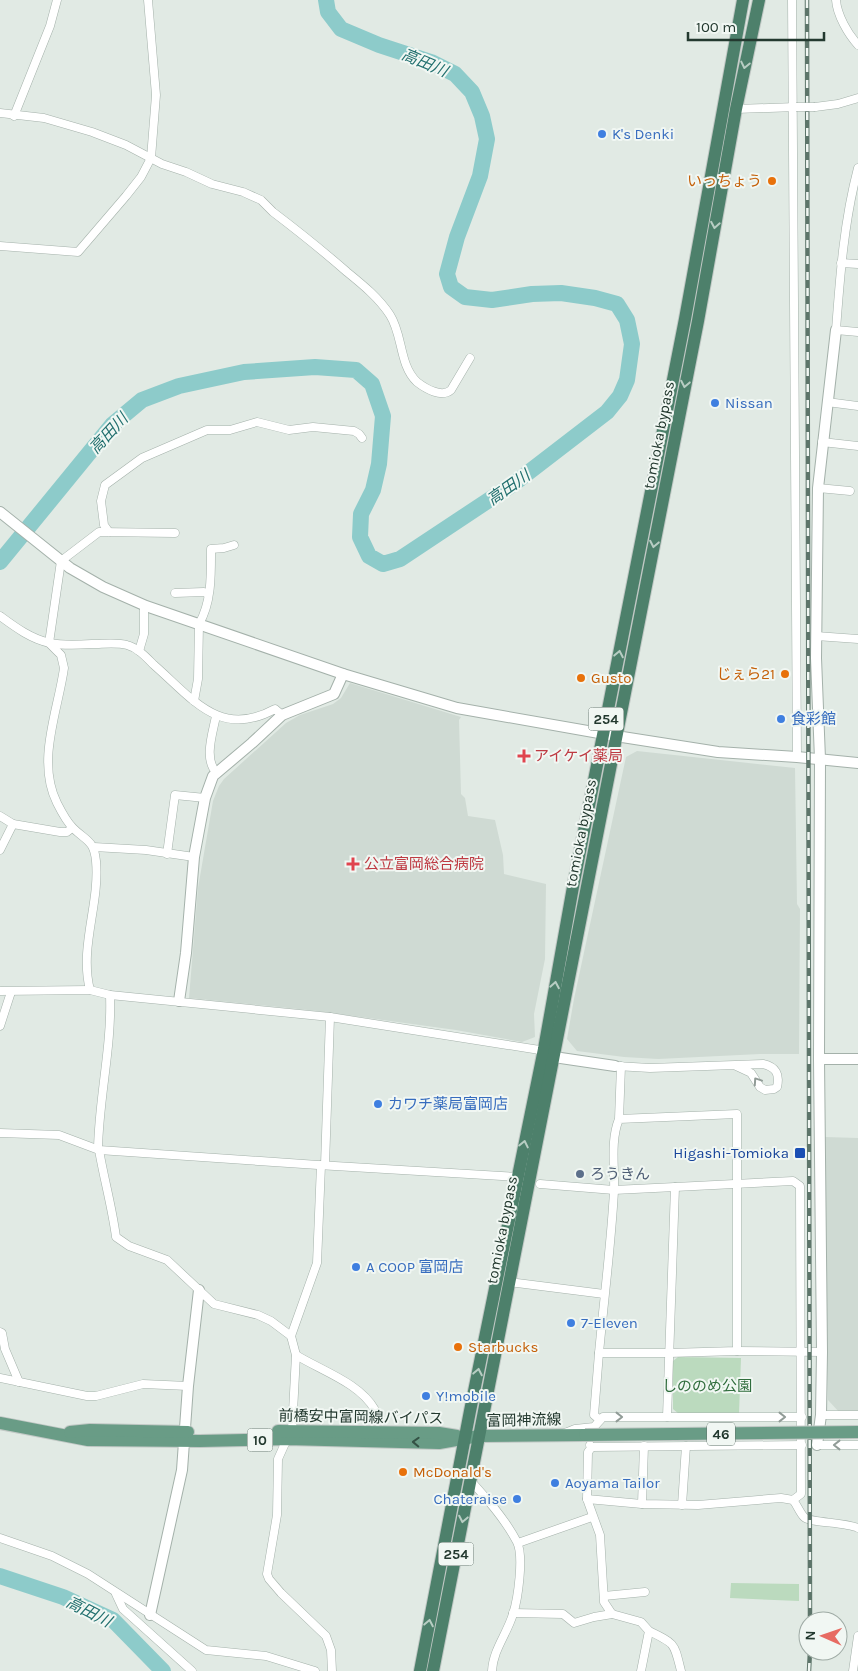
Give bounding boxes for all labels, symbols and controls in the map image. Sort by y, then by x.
scale bar [688,10,824,42]
text: 100 m [696,18,736,36]
water label: 高田川 [399,44,452,81]
one-way arrow [740,60,751,69]
place label: K's Denki [612,125,674,143]
marker: K's Denki [596,128,608,140]
place label: いっちょう [687,172,762,190]
marker: いっちょう [766,175,778,187]
one-way arrow [711,220,721,229]
street label: tomioka bypass [640,380,678,490]
one-way arrow [681,380,691,389]
place label: Nissan [725,394,773,412]
marker: Nissan [709,397,721,409]
water label: 高田川 [85,408,133,457]
water label: 高田川 [483,465,535,509]
one-way arrow [649,539,659,548]
one-way arrow [613,649,624,658]
place label: じぇら21 [716,665,775,683]
marker: じぇら21 [779,668,791,680]
place label: Gusto [591,669,631,687]
marker: Gusto [575,672,587,684]
road number: 254 [588,708,624,731]
place label: 食彩館 [791,710,836,728]
marker: 食彩館 [775,713,787,725]
place label: アイケイ薬局 [534,747,623,765]
marker: アイケイ薬局 [518,750,530,762]
street label: tomioka bypass [562,778,600,888]
place label: 公立富岡総合病院 [364,855,484,873]
marker: 公立富岡総合病院 [346,857,360,871]
one-way arrow [550,981,560,990]
one-way arrow [754,1077,763,1087]
place label: カワチ薬局富岡店 [388,1095,508,1113]
marker: カワチ薬局富岡店 [372,1098,384,1110]
one-way arrow [518,1140,528,1149]
place label: Higashi-Tomioka [673,1144,789,1162]
marker: Higashi-Tomioka [793,1146,807,1160]
place label: ろうきん [590,1165,650,1183]
marker: ろうきん [574,1168,586,1180]
street label: tomioka bypass [483,1175,521,1285]
place label: A COOP 富岡店 [366,1258,464,1276]
marker: A COOP 富岡店 [350,1261,362,1273]
place label: 7-Eleven [581,1314,638,1332]
marker: 7-Eleven [565,1317,577,1329]
place label: Starbucks [468,1338,538,1356]
marker: Starbucks [452,1341,464,1353]
one-way arrow [472,1368,482,1377]
park label: しののめ公園 [662,1377,752,1395]
place label: Y!mobile [436,1387,496,1405]
marker: Y!mobile [420,1390,432,1402]
street label: 前橋安中富岡線バイパス [279,1407,443,1427]
street label: 富岡神流線 [486,1410,562,1430]
one-way arrow [616,1412,623,1422]
one-way arrow [778,1412,786,1422]
road number: 46 [707,1422,735,1446]
road number: 10 [248,1428,272,1452]
one-way arrow [412,1437,420,1447]
one-way arrow [833,1440,841,1450]
place label: McDonald's [413,1463,492,1481]
marker: McDonald's [397,1466,409,1478]
place label: Aoyama Tailor [565,1474,660,1492]
marker: Aoyama Tailor [549,1477,561,1489]
place label: Chateraise [433,1490,507,1508]
marker: Chateraise [511,1493,523,1505]
one-way arrow [458,1514,469,1523]
road number: 254 [438,1542,474,1566]
water label: 高田川 [63,1592,116,1632]
north arrow [798,1611,848,1661]
one-way arrow [424,1619,434,1628]
text: N [802,1630,819,1641]

